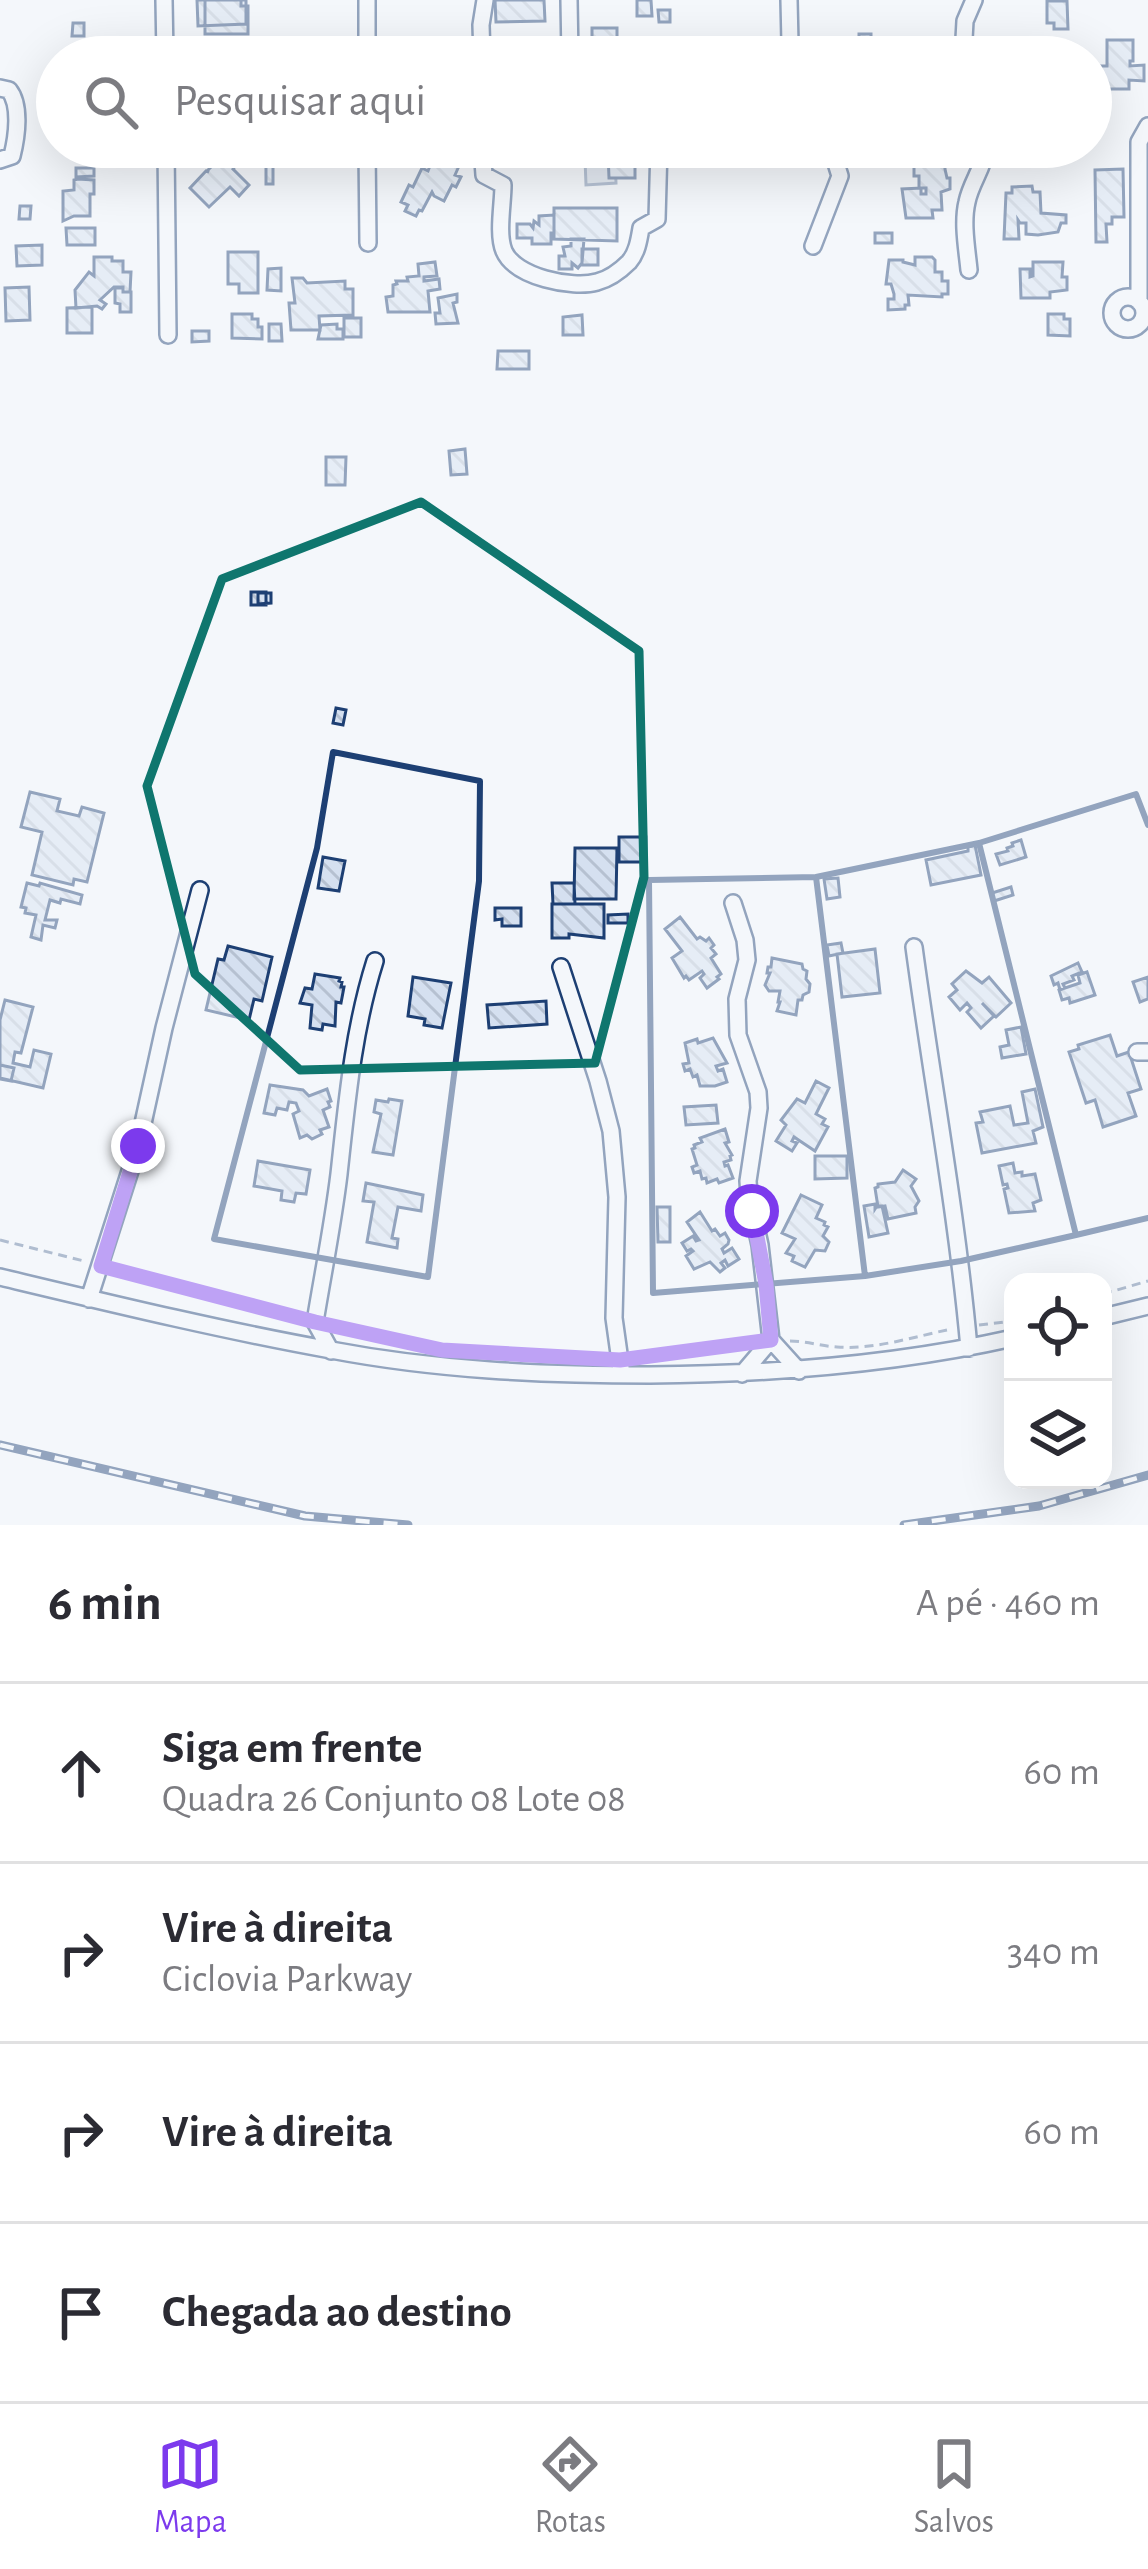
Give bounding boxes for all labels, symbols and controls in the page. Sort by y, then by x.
search box [36,36,1112,168]
icon: search [78,69,144,135]
text: Pesquisar aqui [174,79,426,124]
route end [111,1119,165,1173]
route start [725,1184,779,1238]
map controls [1004,1273,1112,1489]
button: locate [1004,1273,1112,1381]
button: layers [1004,1381,1112,1489]
text: 6 min [48,1578,162,1629]
text: A pé · 460 m [916,1584,1100,1623]
text: Siga em frente [162,1726,423,1771]
icon: ahead [48,1740,114,1806]
text: 60 m [1023,1753,1100,1792]
text: Quadra 26 Conjunto 08 Lote 08 [162,1780,626,1819]
text: Vire à direita [162,1906,393,1951]
icon: right [48,1920,114,1986]
text: 340 m [1007,1933,1100,1972]
text: Ciclovia Parkway [162,1960,413,1999]
icon: right [48,2100,114,2166]
text: Vire à direita [162,2110,393,2155]
text: 60 m [1023,2113,1100,2152]
icon: arrive [48,2280,114,2346]
text: Chegada ao destino [162,2290,512,2335]
tab: Mapa [154,2431,227,2543]
tab: Rotas [535,2431,606,2543]
tab: Salvos [914,2431,994,2543]

